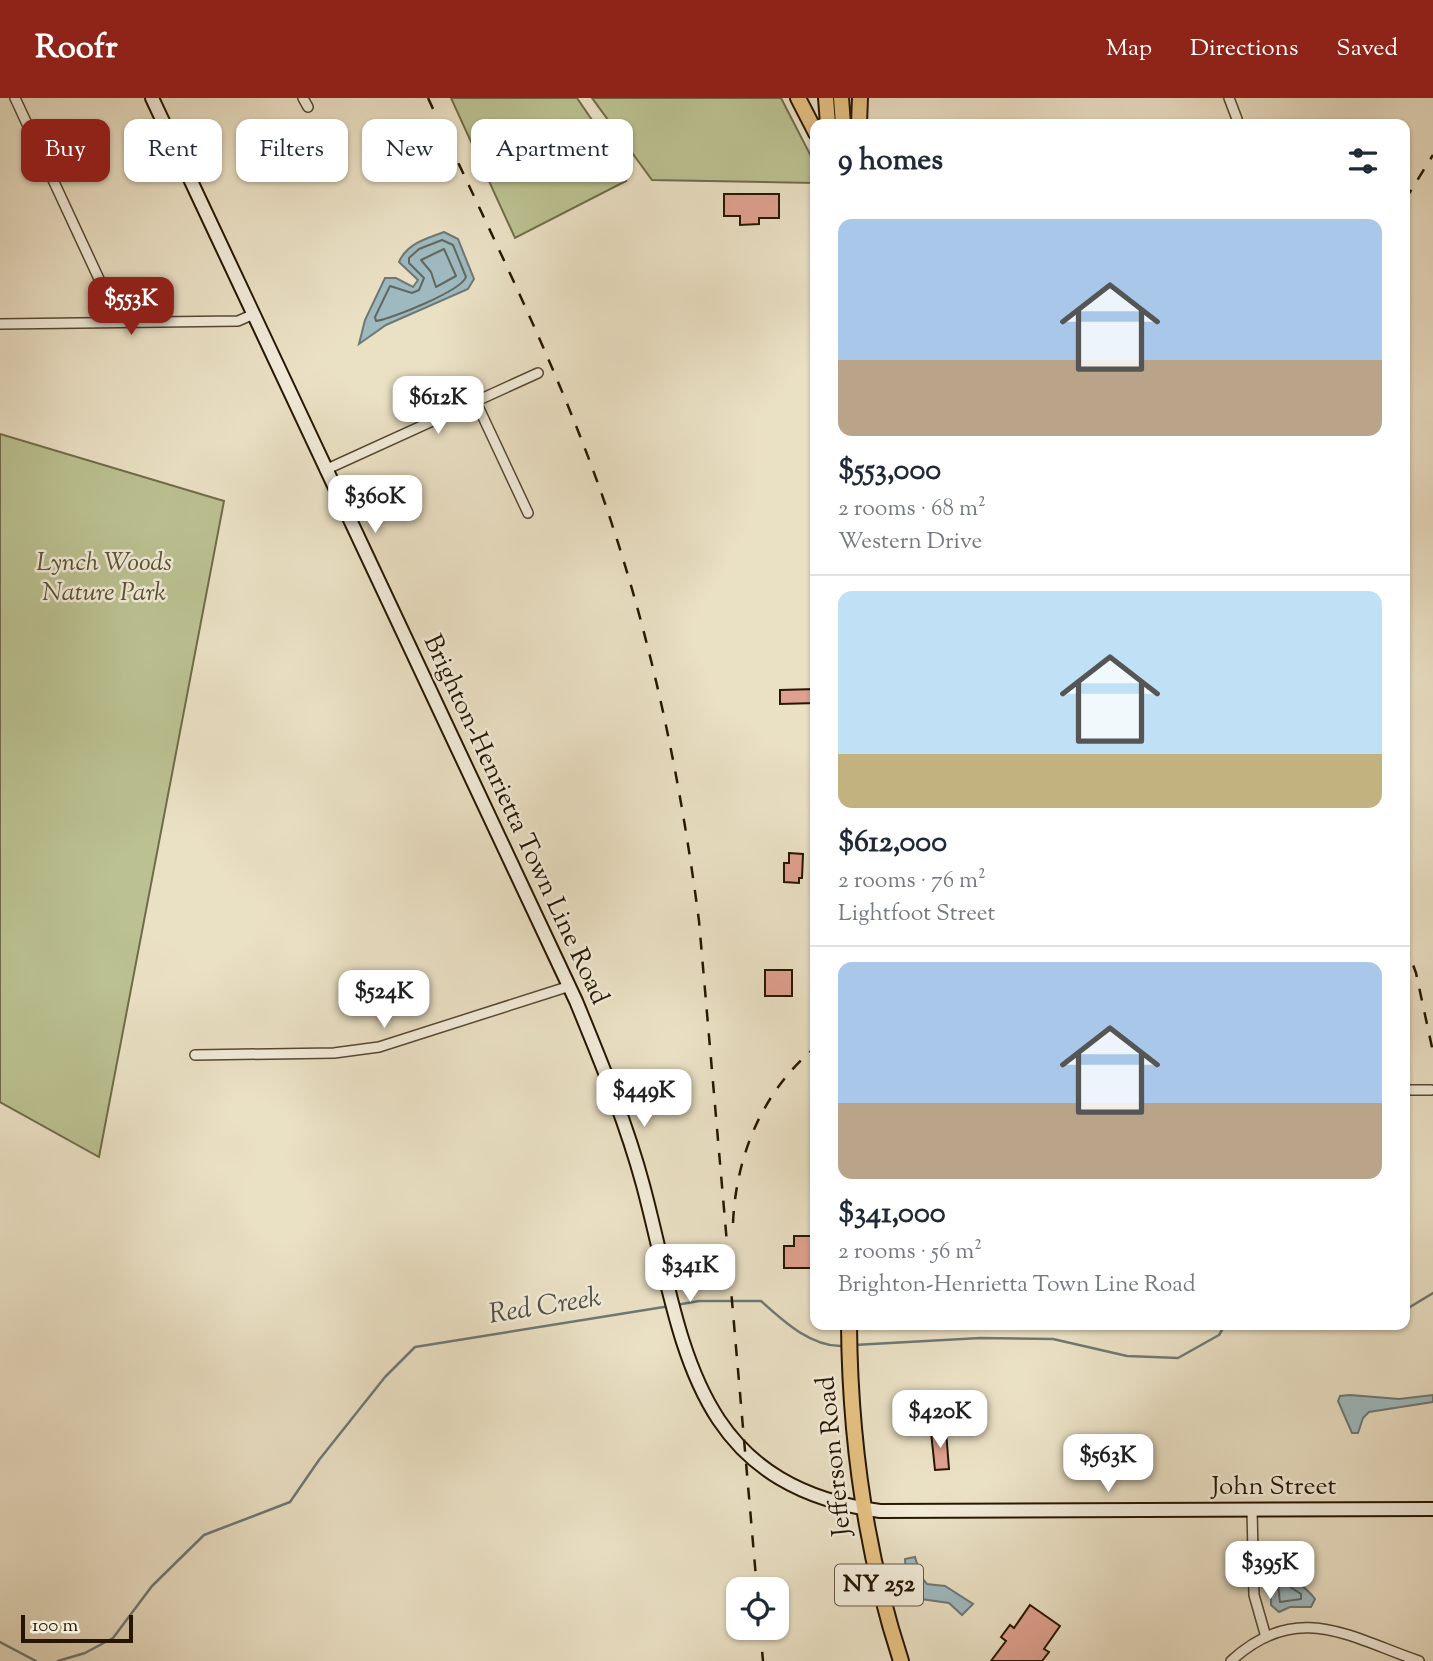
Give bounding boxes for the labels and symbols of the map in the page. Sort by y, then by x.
pin: $553K [82,278,180,337]
pin: $612K [389,376,487,436]
pin: $360K [326,476,424,535]
park label: Lynch Woods Nature Park [36,545,172,612]
street label: Brighton-Henrietta Town Line Road [413,629,617,1011]
pin: $524K [335,970,433,1030]
pin: $449K [595,1070,693,1129]
pin: $341K [641,1244,739,1304]
water label: Red Creek [486,1278,604,1336]
street label: Jefferson Road [808,1374,862,1540]
pin: $420K [891,1390,989,1450]
pin: $563K [1059,1434,1157,1494]
street label: John Street [1210,1469,1337,1506]
pin: $395K [1221,1542,1319,1601]
road number: NY 252 [835,1564,923,1605]
scale bar [21,1612,133,1644]

